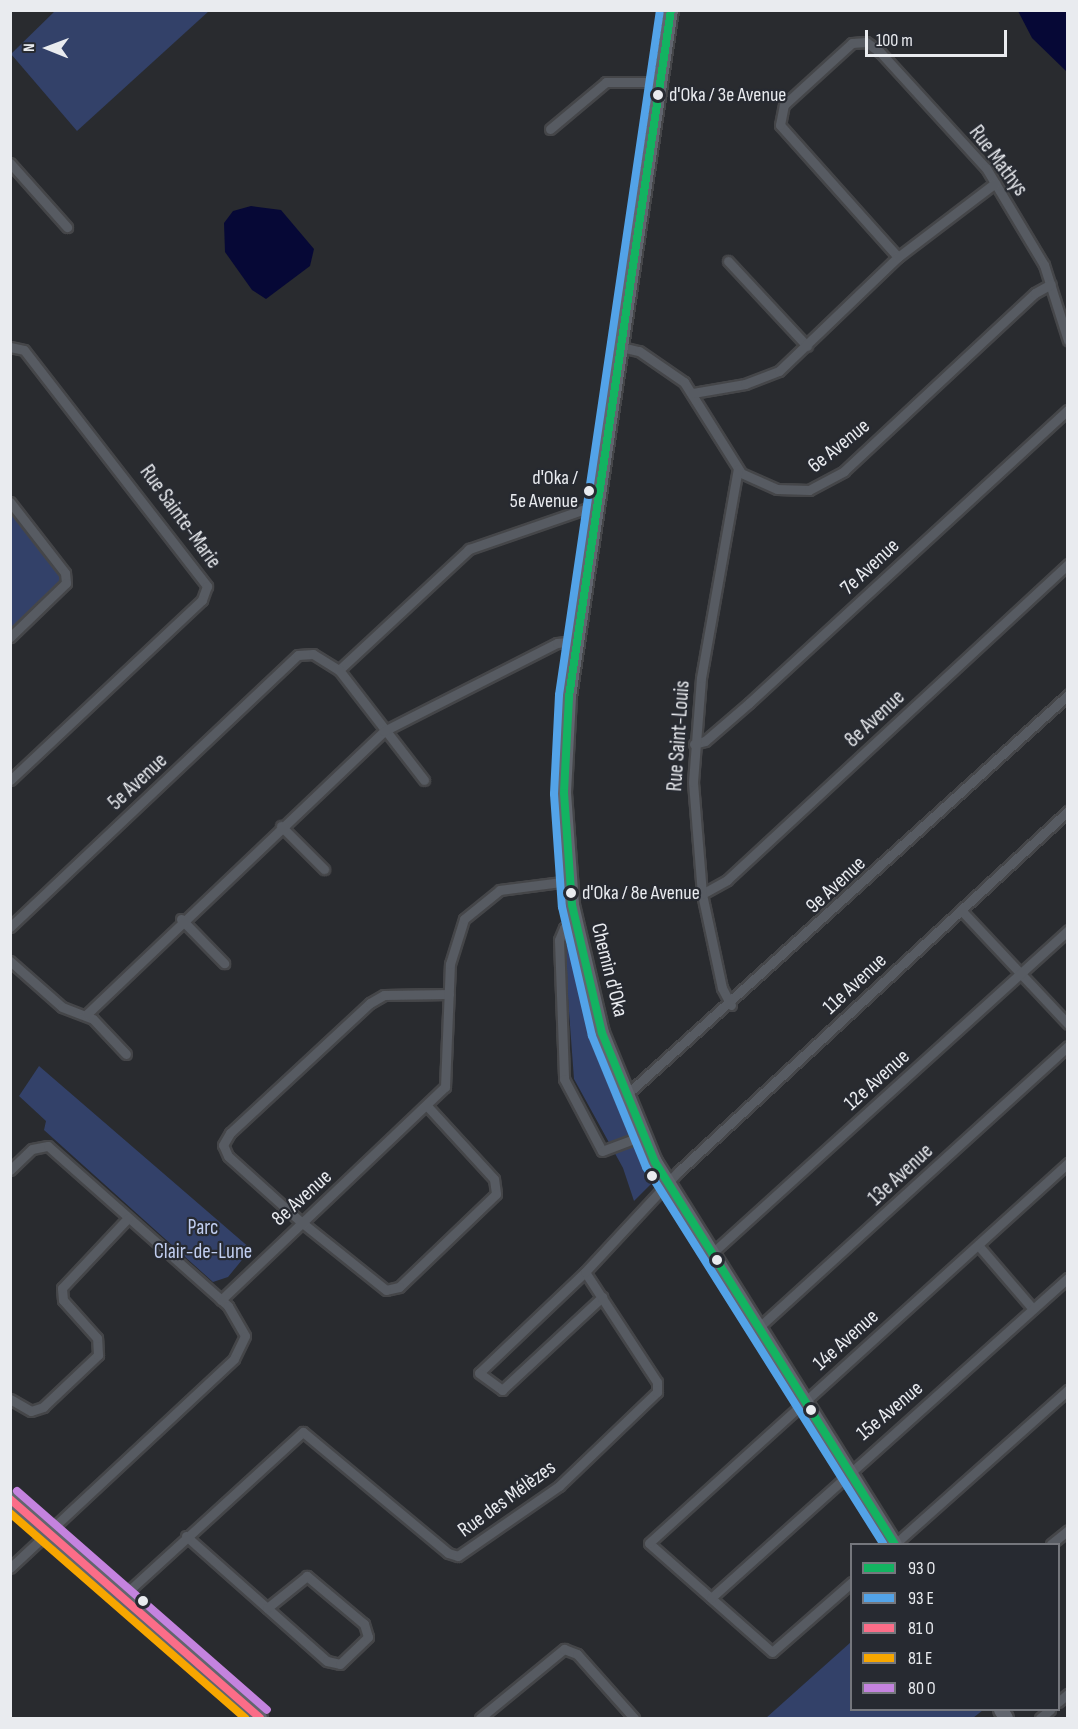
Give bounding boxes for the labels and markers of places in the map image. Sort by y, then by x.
place label: d'Oka / 3e Avenue [669,83,786,107]
marker: d'Oka / 3e Avenue [652,89,664,101]
place label: d'Oka / 5e Avenue [510,467,578,514]
marker: d'Oka / 5e Avenue [583,485,595,497]
place label: d'Oka / 8e Avenue [582,881,700,905]
marker: d'Oka / 8e Avenue [565,887,577,899]
unlabelled marker [646,1170,658,1182]
unlabelled marker [711,1254,723,1266]
unlabelled marker [805,1404,817,1416]
unlabelled marker [137,1595,149,1607]

